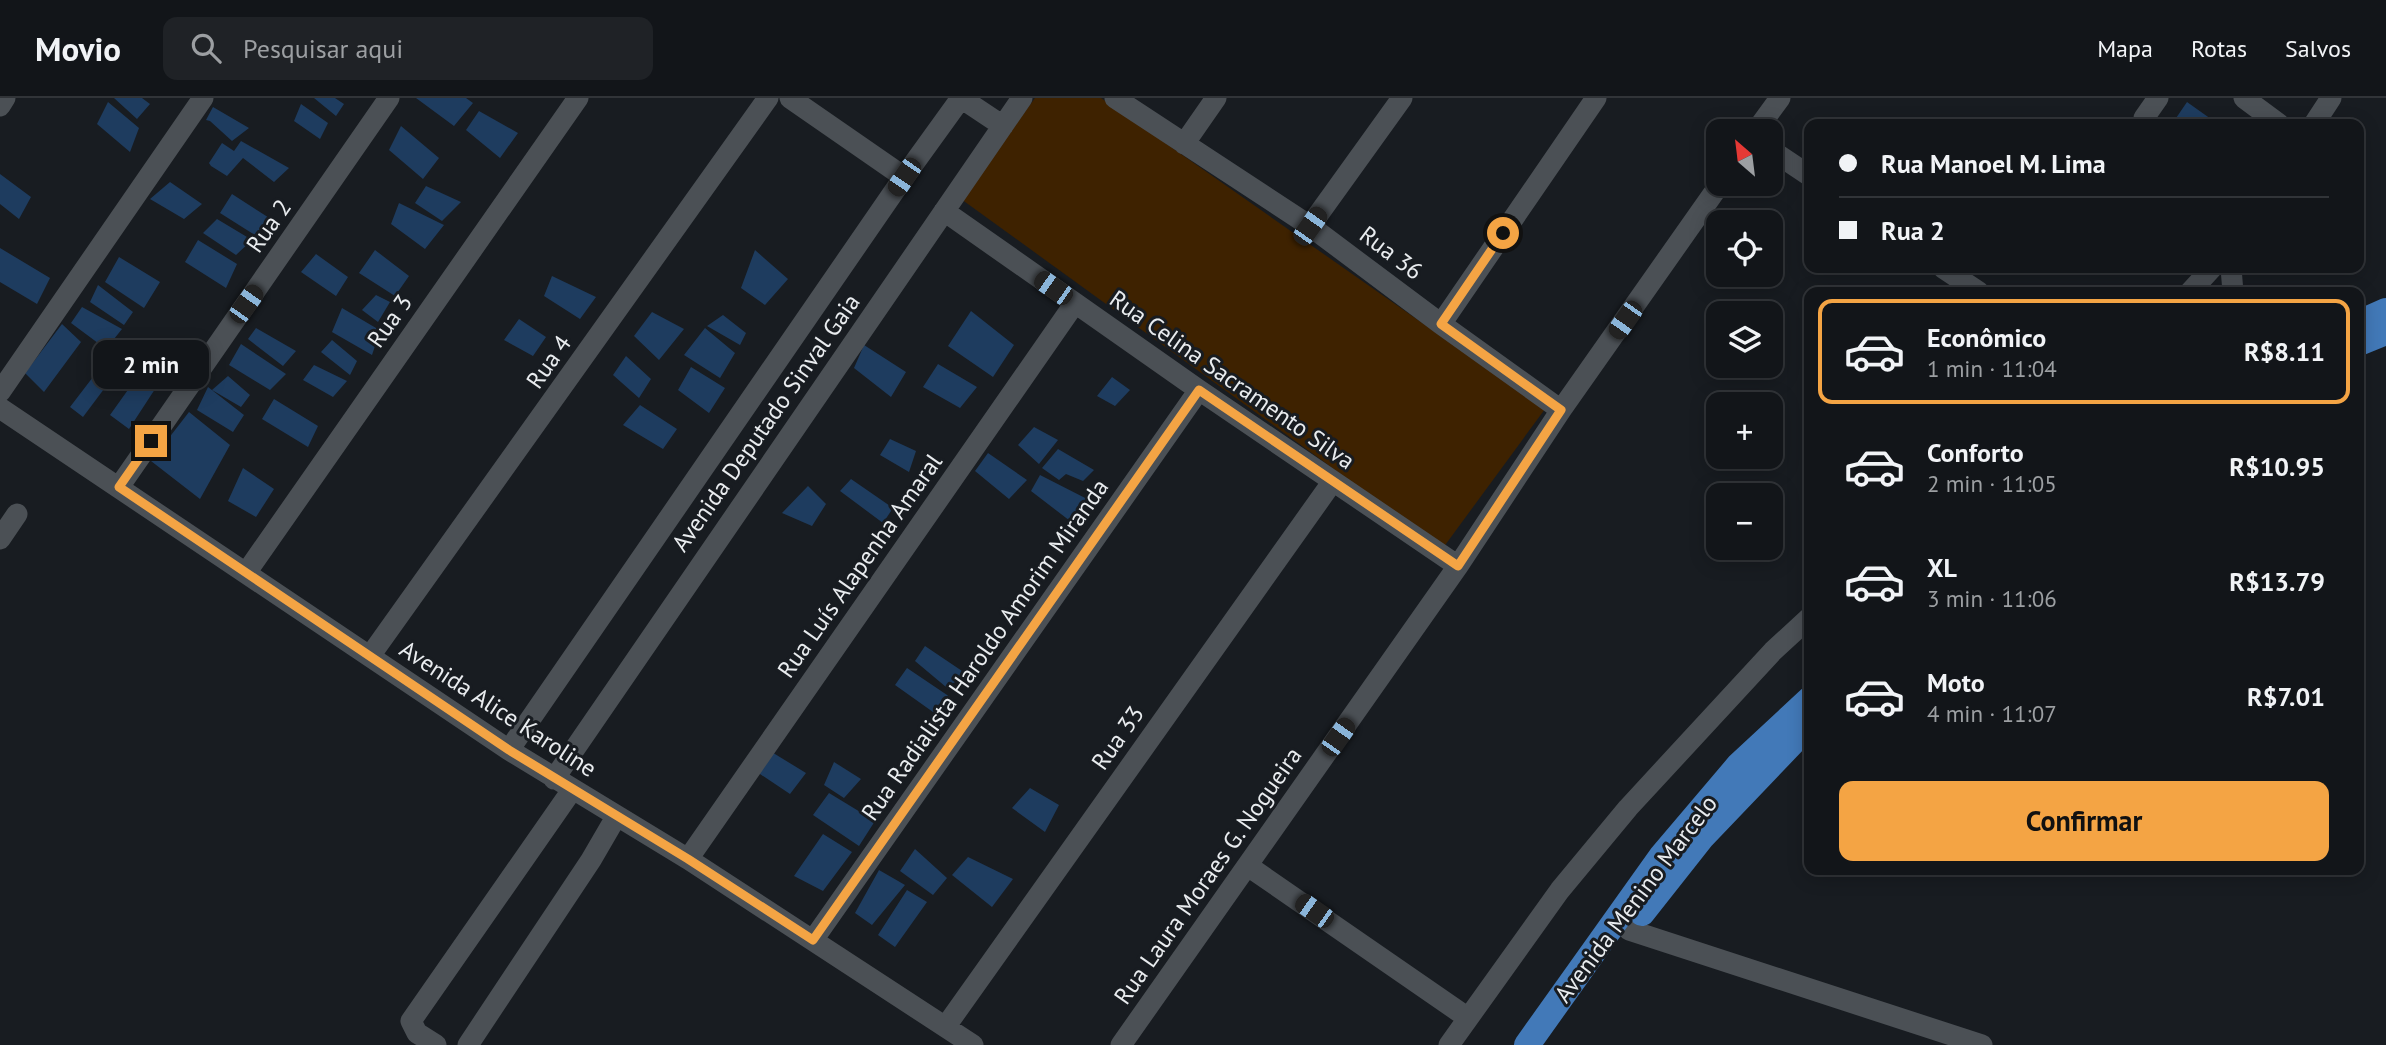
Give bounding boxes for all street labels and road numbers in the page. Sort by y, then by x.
street label: Rua 2 [239,193,298,259]
street label: Rua 36 [1353,219,1429,286]
street label: Rua Celina Sacramento Silva [1104,283,1361,476]
street label: Rua 3 [360,288,419,354]
street label: Avenida Deputado Sinval Gaia [665,288,867,558]
street label: Rua 4 [519,329,578,395]
street label: Rua Luís Alapenha Amaral [770,448,949,684]
street label: Rua Radialista Haroldo Amorim Miranda [854,473,1115,827]
street label: Avenida Alice Karoline [394,633,603,784]
street label: Rua 33 [1084,700,1151,776]
street label: Rua Laura Moraes G. Nogueira [1107,741,1308,1010]
street label: Avenida Menino Marcelo [1547,789,1724,1009]

